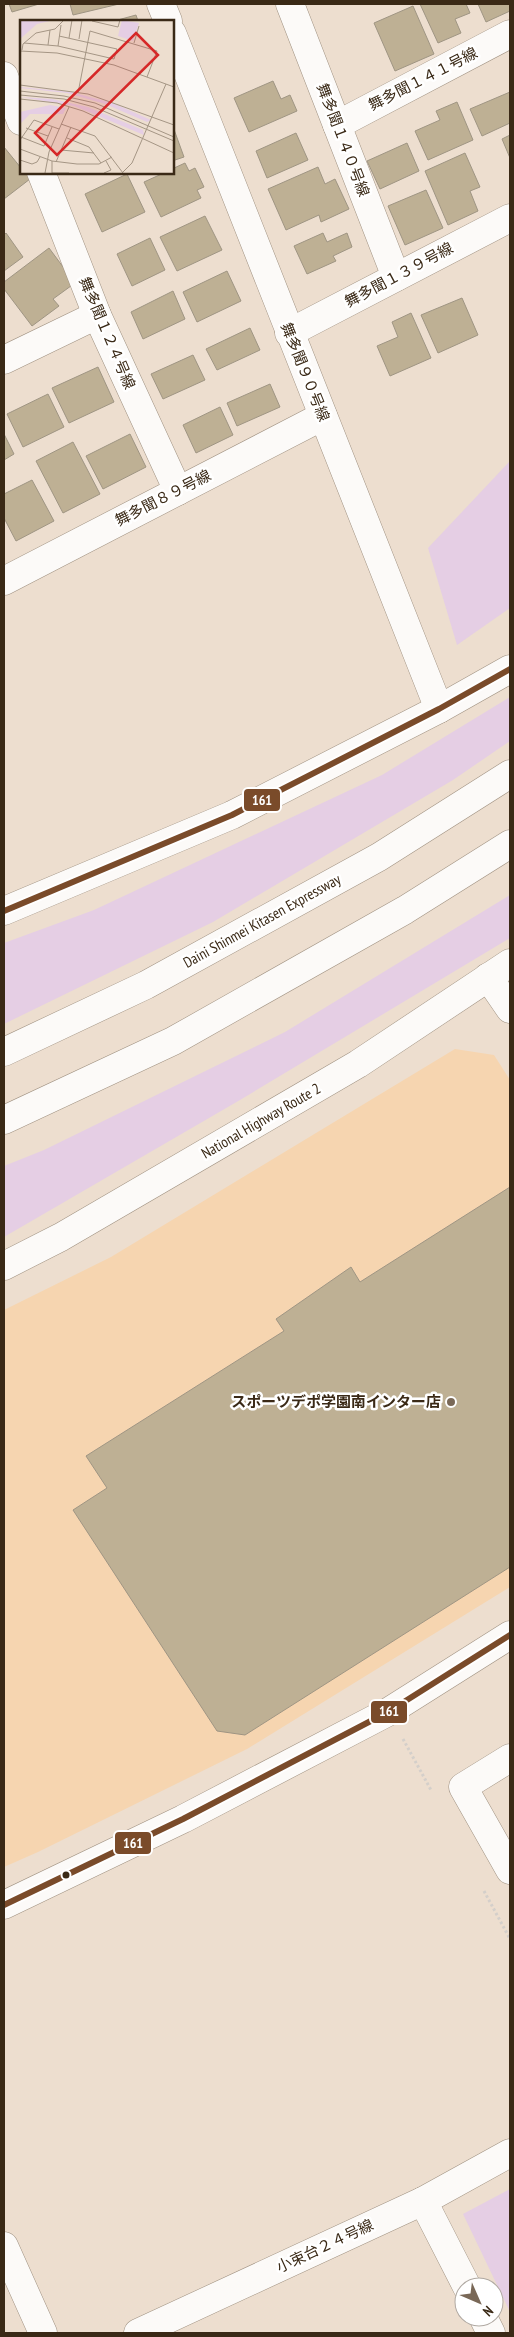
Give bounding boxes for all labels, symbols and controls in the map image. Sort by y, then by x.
inset map [20,20,174,174]
street label: 舞多聞１４１号線 [365,43,481,114]
street label: 舞多聞１４０号線 [313,80,374,199]
street label: 舞多聞１３９号線 [341,238,456,311]
street label: 舞多聞１２４号線 [75,274,140,392]
street label: 舞多聞９０号線 [277,320,334,424]
street label: 舞多聞８９号線 [112,465,214,530]
line badge: 161 [243,788,281,812]
text: 161 [252,791,272,809]
street label: Daini Shinmei Kitasen Expressway [180,869,344,972]
street label: National Highway Route 2 [198,1079,324,1162]
place label: スポーツデポ学園南インター店 [231,1392,441,1411]
marker: スポーツデポ学園南インター店 [445,1396,457,1408]
line badge: 161 [370,1700,408,1724]
text: 161 [379,1702,399,1720]
line badge: 161 [114,1831,152,1855]
text: 161 [123,1834,143,1852]
unlabelled marker [61,1870,71,1880]
street label: 小束台２４号線 [273,2215,376,2276]
north arrow [454,2277,504,2327]
text: N [479,2302,497,2320]

